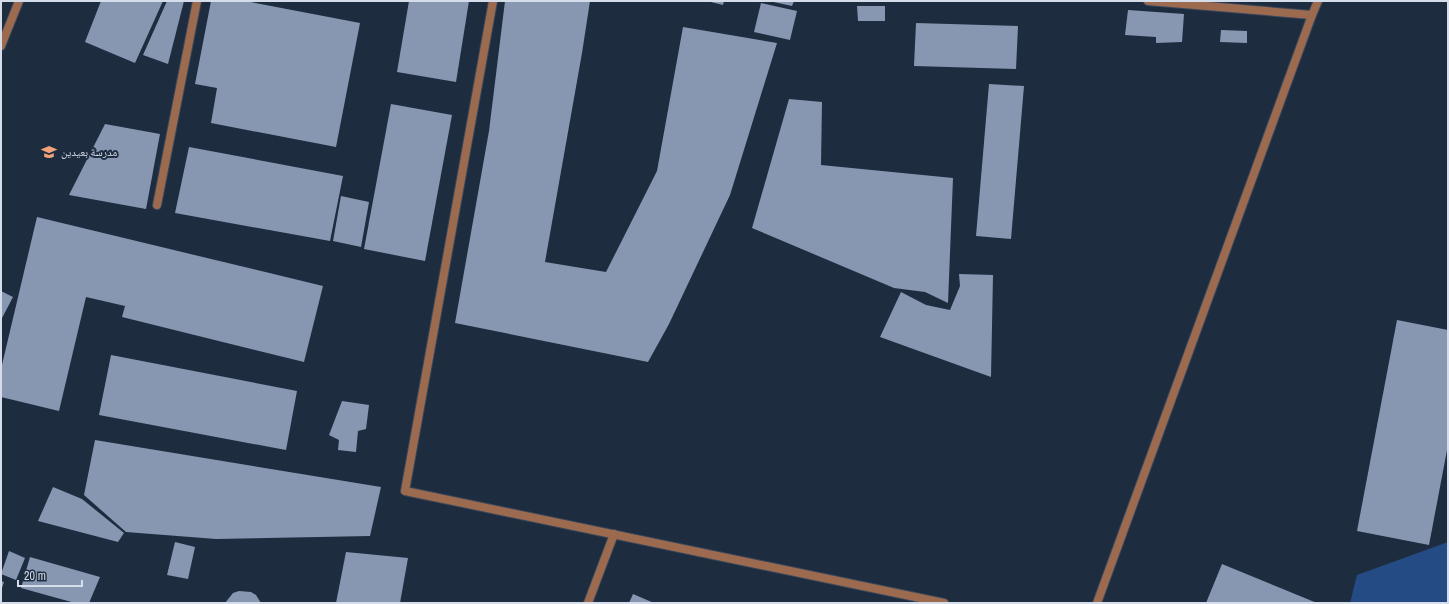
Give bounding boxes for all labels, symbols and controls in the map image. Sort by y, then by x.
school or university icon: مدرسة بعيدين [40,143,58,161]
place label: مدرسة بعيدين [61,145,117,159]
scale bar [18,562,82,588]
text: 20 m [24,568,46,584]

